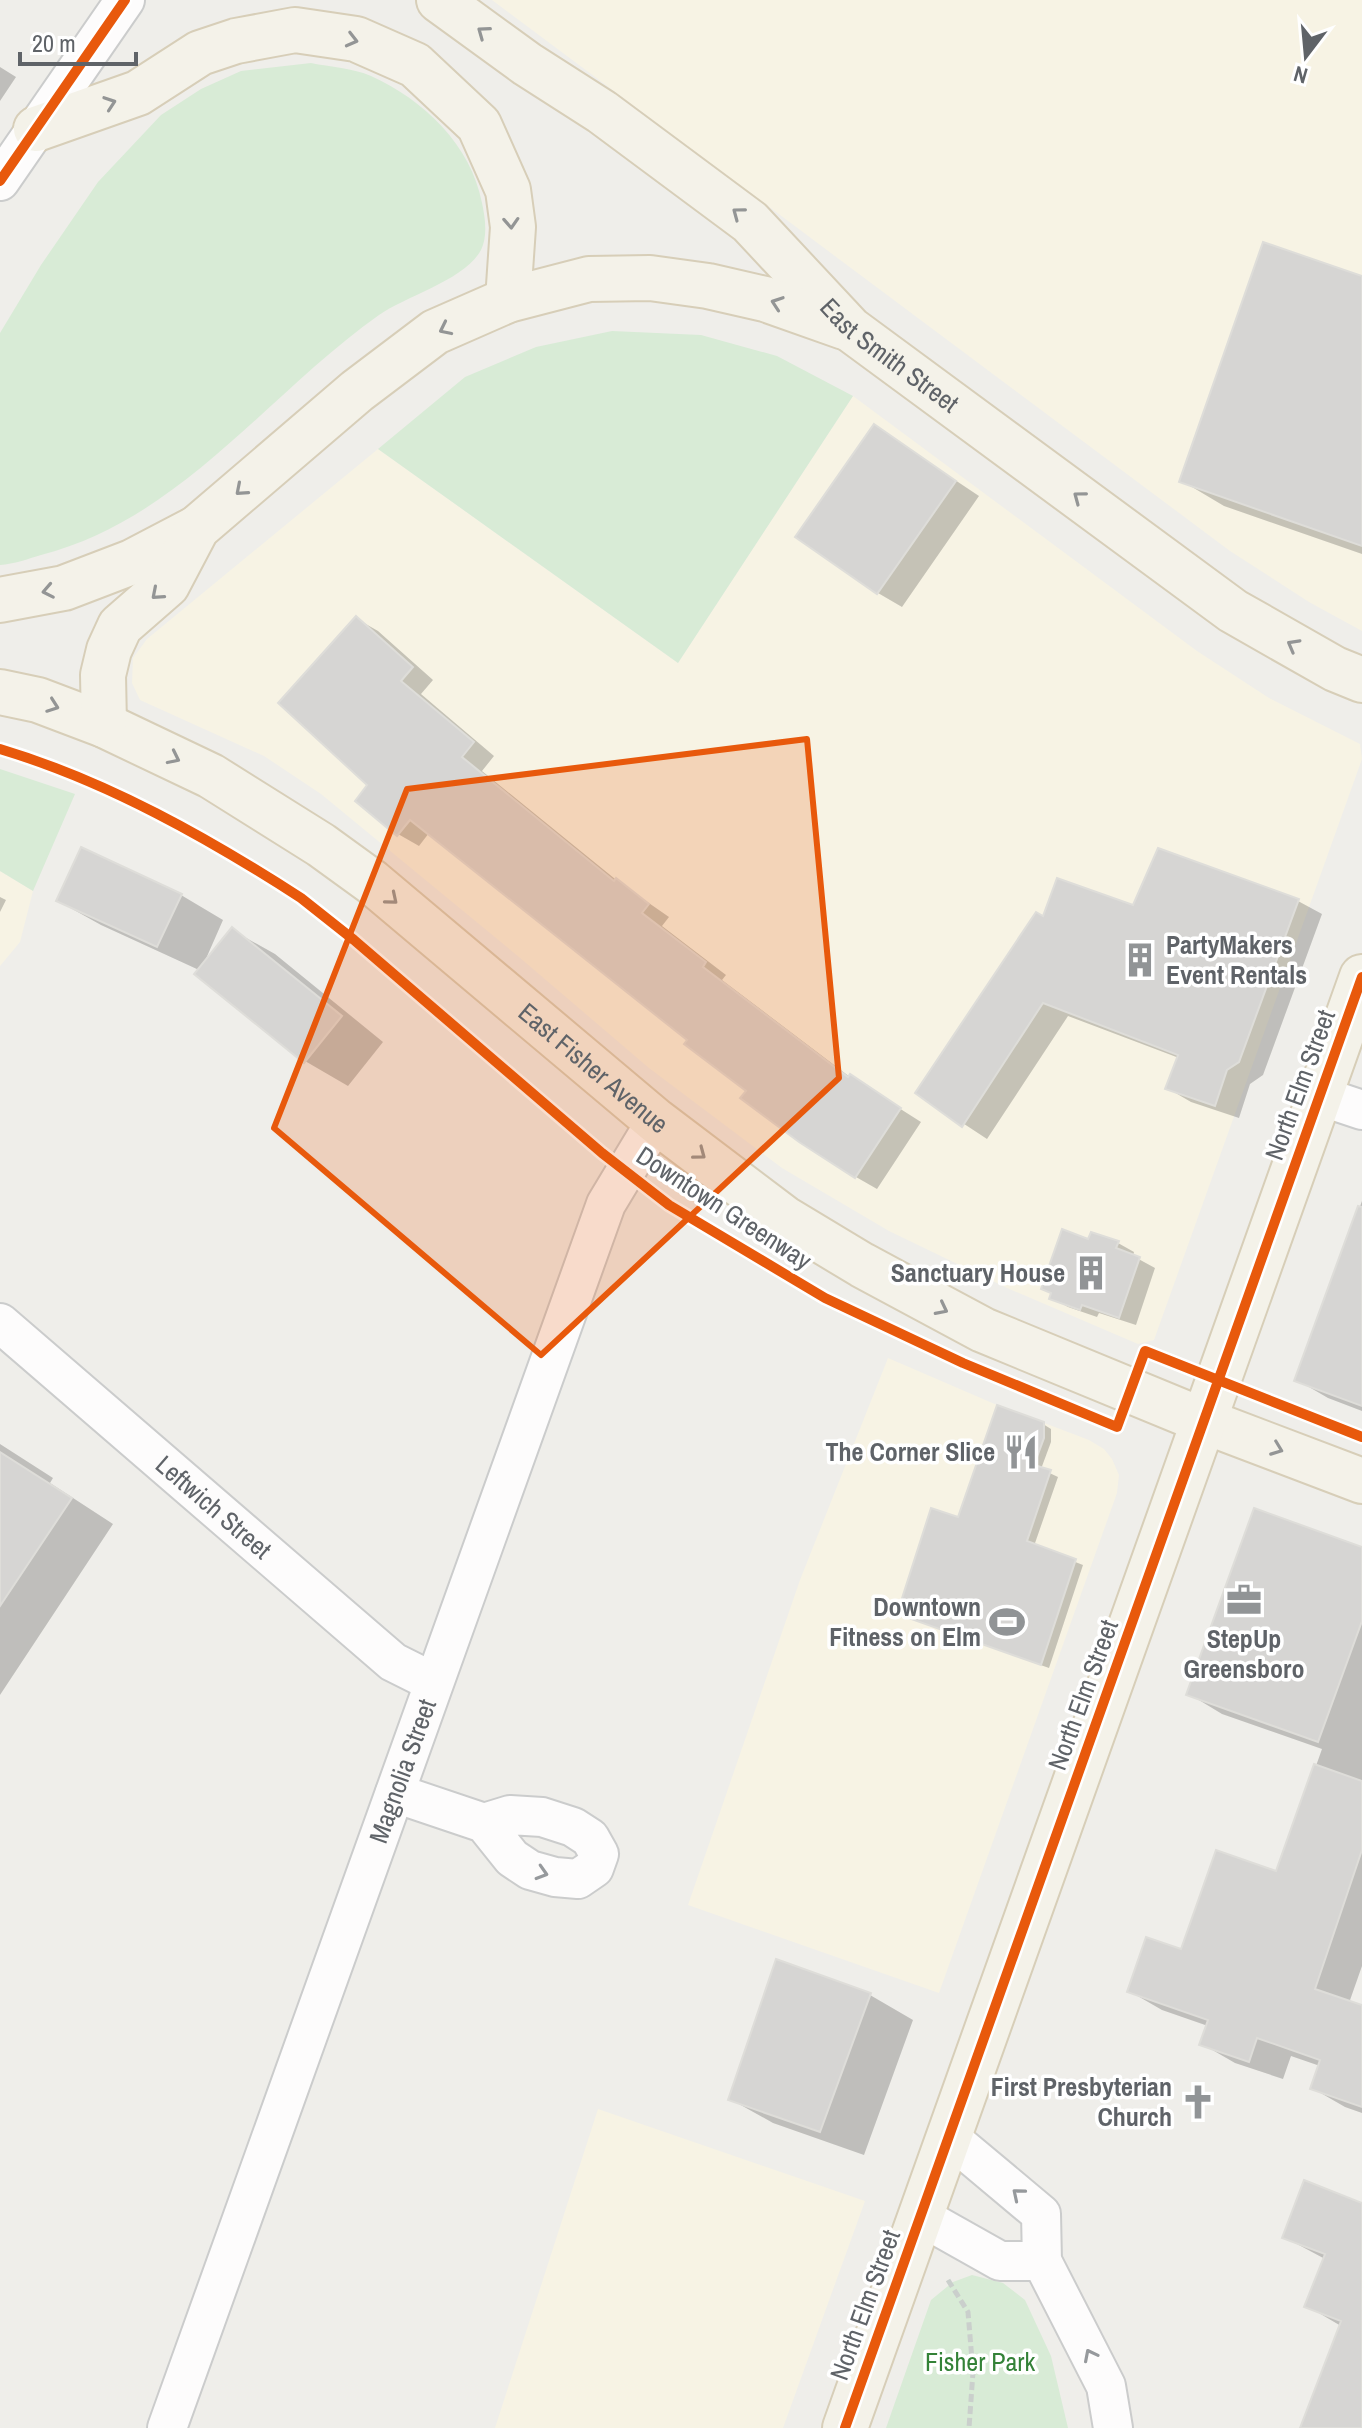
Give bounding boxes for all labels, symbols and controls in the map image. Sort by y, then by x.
scale bar [20,16,136,66]
north arrow [1266,16,1346,96]
text: 20 m [32,27,76,59]
one-way arrow [477,27,492,42]
one-way arrow [345,31,358,48]
text: N [1290,59,1311,91]
one-way arrow [102,96,116,113]
one-way arrow [732,208,747,223]
one-way arrow [502,217,519,230]
street label: East Smith Street [813,290,966,420]
one-way arrow [771,297,785,313]
one-way arrow [438,319,453,335]
one-way arrow [236,480,251,495]
one-way arrow [1073,493,1088,507]
one-way arrow [42,582,56,599]
one-way arrow [151,584,166,599]
one-way arrow [1287,639,1301,655]
one-way arrow [45,696,59,712]
one-way arrow [166,748,180,764]
one-way arrow [383,889,397,904]
place label: PartyMakers Event Rentals [1166,927,1307,992]
building icon: PartyMakers Event Rentals [1121,941,1159,979]
street label: East Fisher Avenue [511,995,676,1141]
street label: North Elm Street [1256,1005,1343,1165]
street label: Downtown Greenway [630,1138,819,1278]
one-way arrow [691,1145,705,1159]
building icon: Sanctuary House [1072,1254,1110,1292]
place label: Sanctuary House [891,1255,1065,1290]
one-way arrow [933,1299,948,1314]
restaurant icon: The Corner Slice [1002,1433,1040,1471]
place label: The Corner Slice [826,1434,995,1469]
one-way arrow [1269,1439,1283,1456]
street label: Leftwich Street [149,1447,279,1567]
office icon: StepUp Greensboro [1225,1581,1263,1619]
place label: Downtown Fitness on Elm [829,1589,981,1654]
sports icon: Downtown Fitness on Elm [988,1603,1026,1641]
street label: North Elm Street [1039,1615,1126,1775]
place label: StepUp Greensboro [1184,1621,1304,1686]
street label: Magnolia Street [360,1694,444,1848]
one-way arrow [534,1864,548,1880]
place label: First Presbyterian Church [991,2069,1172,2134]
church icon: First Presbyterian Church [1179,2083,1217,2121]
one-way arrow [1013,2189,1027,2204]
street label: North Elm Street [821,2225,908,2385]
park label: Fisher Park [925,2344,1035,2379]
one-way arrow [1084,2348,1099,2363]

